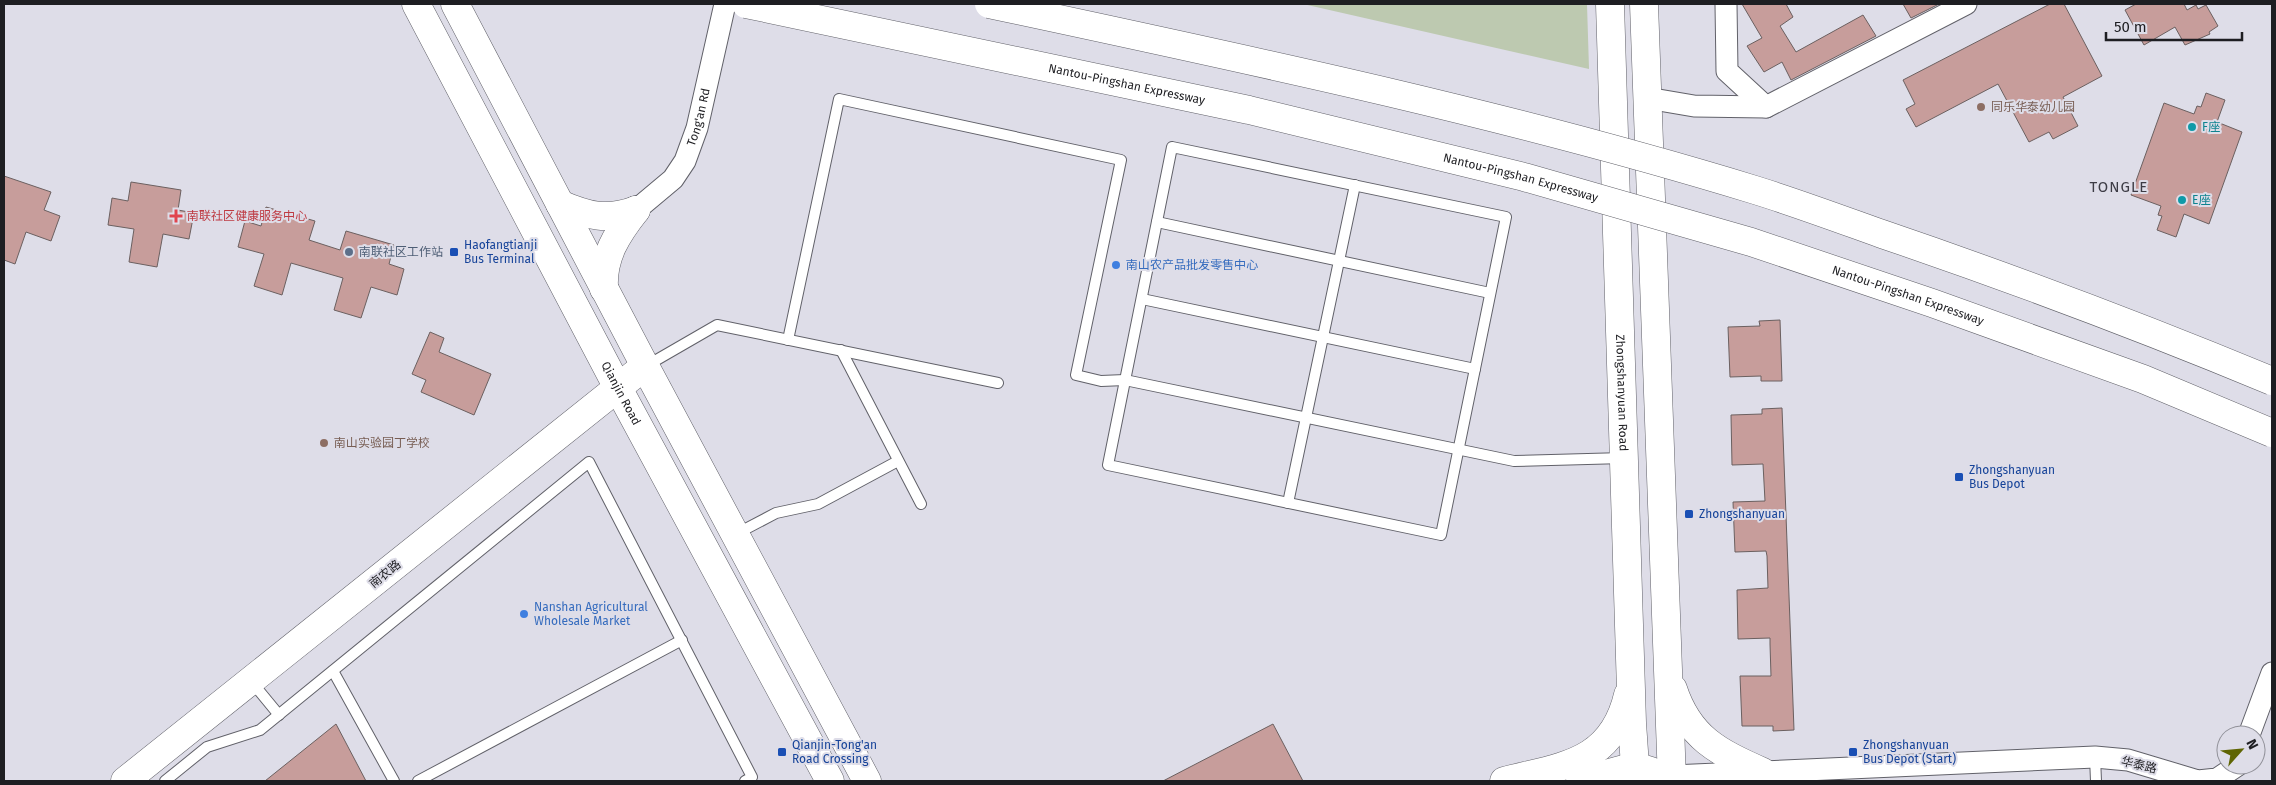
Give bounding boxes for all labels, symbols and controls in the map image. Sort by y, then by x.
scale bar [2106,10,2242,42]
text: 50 m [2114,18,2147,36]
street label: Nantou-Pingshan Expressway [1047,61,1206,108]
street label: Tong'an Rd [684,87,713,148]
place label: 同乐华泰幼儿园 [1991,100,2075,114]
marker: 同乐华泰幼儿园 [1975,101,1987,113]
place label: F座 [2202,120,2220,134]
marker: F座 [2186,121,2198,133]
street label: Nantou-Pingshan Expressway [1442,151,1600,205]
district label: TONGLE [2090,178,2148,196]
place label: E座 [2192,193,2210,207]
marker: E座 [2176,194,2188,206]
marker: 南联社区健康服务中心 [169,209,183,223]
place label: 南联社区健康服务中心 [187,209,307,223]
place label: Haofangtianji Bus Terminal [464,238,537,266]
place label: 南联社区工作站 [359,245,443,259]
marker: 南联社区工作站 [343,246,355,258]
marker: Haofangtianji Bus Terminal [448,246,460,258]
place label: 南山农产品批发零售中心 [1126,258,1258,272]
marker: 南山农产品批发零售中心 [1110,259,1122,271]
street label: Nantou-Pingshan Expressway [1830,263,1986,328]
street label: Zhongshanyuan Road [1613,334,1631,452]
street label: Qianjin Road [598,359,644,427]
place label: 南山实验园丁学校 [334,436,430,450]
marker: 南山实验园丁学校 [318,437,330,449]
place label: Zhongshanyuan Bus Depot [1969,463,2055,491]
marker: Zhongshanyuan Bus Depot [1953,471,1965,483]
place label: Zhongshanyuan [1699,507,1785,521]
marker: Zhongshanyuan [1683,508,1695,520]
street label: 南农路 [367,557,403,591]
place label: Nanshan Agricultural Wholesale Market [534,600,648,628]
marker: Nanshan Agricultural Wholesale Market [518,608,530,620]
north arrow [2216,725,2266,775]
text: N [2242,736,2262,752]
place label: Qianjin-Tong'an Road Crossing [792,738,877,766]
place label: Zhongshanyuan Bus Depot (Start) [1863,738,1956,766]
marker: Qianjin-Tong'an Road Crossing [776,746,788,758]
marker: Zhongshanyuan Bus Depot (Start) [1847,746,1859,758]
street label: 华泰路 [2120,754,2158,776]

